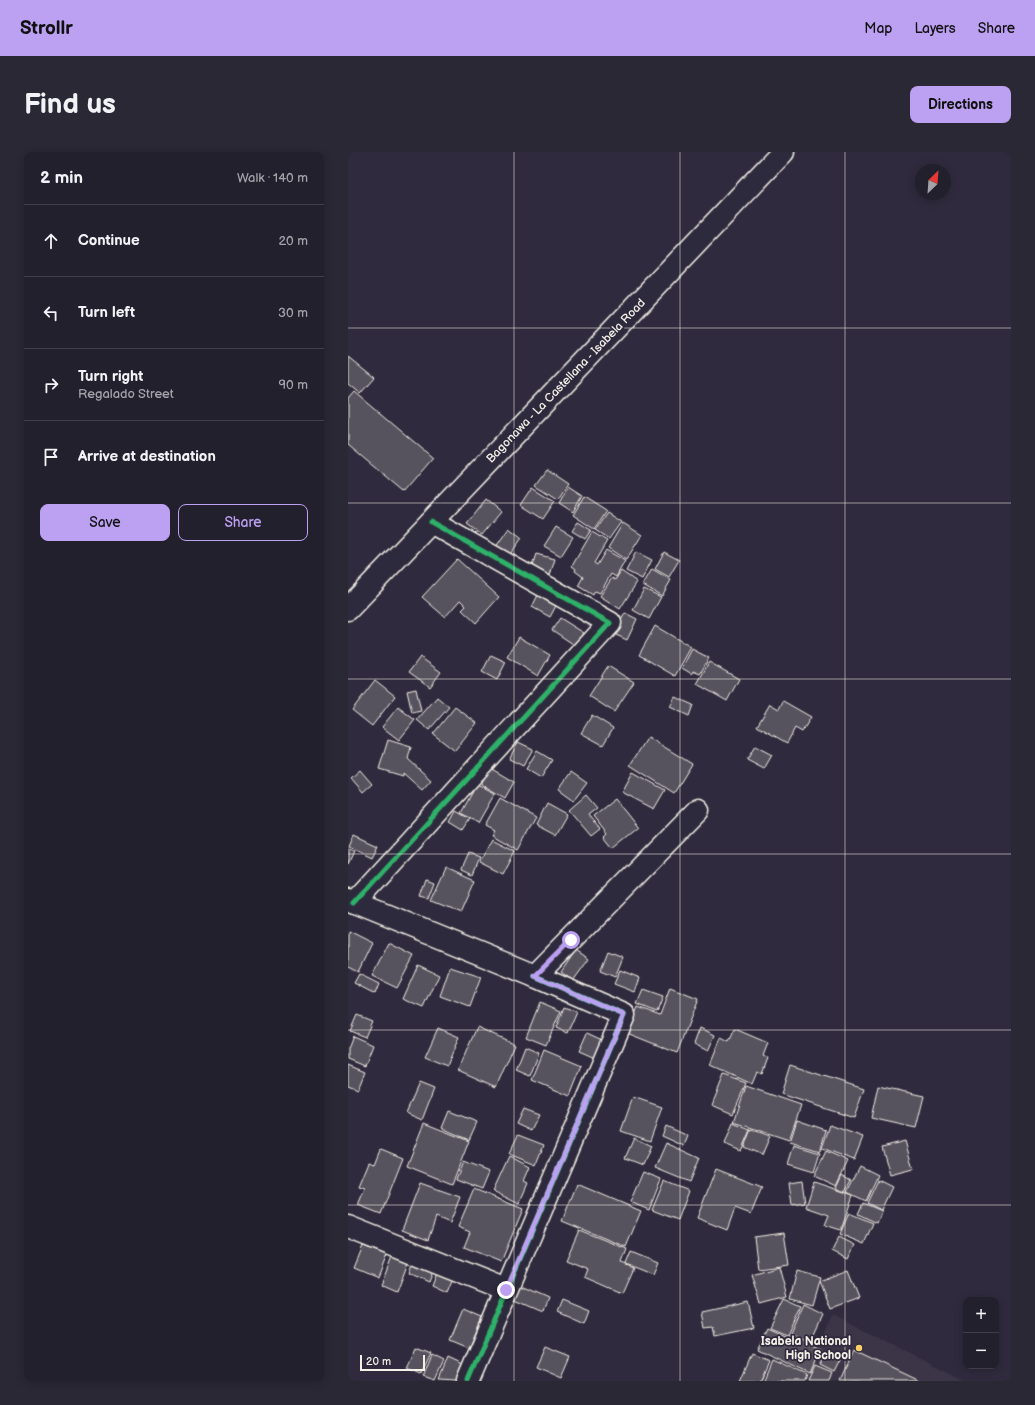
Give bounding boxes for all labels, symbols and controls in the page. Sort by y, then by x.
text: Strollr [20,17,73,40]
text: Map [864,20,892,37]
text: Layers [914,20,956,37]
text: Share [978,20,1015,37]
button: Directions [910,86,1011,123]
text: Find us [24,88,116,121]
north arrow [915,164,951,200]
text: 2 min [40,168,83,188]
text: Walk · 140 m [237,170,308,186]
icon: ahead [40,230,62,252]
text: Continue [78,231,140,250]
text: 20 m [278,233,308,249]
street label: Bagonawa - La Castellana - Isabela Road [483,296,649,466]
icon: left [40,302,62,324]
text: Turn left [78,303,135,322]
text: 30 m [278,305,308,321]
text: Turn right [78,367,143,386]
icon: right [40,374,62,396]
text: 90 m [279,377,308,393]
text: Regalado Street [78,386,174,402]
icon: arrive [40,446,62,468]
text: Arrive at destination [78,447,216,466]
button: Save [40,504,170,541]
button: Share [178,504,308,541]
route start [562,931,580,949]
route end [497,1281,515,1299]
map controls [963,1297,999,1369]
button: + [963,1297,999,1333]
button: − [963,1333,999,1369]
place label: Isabela National High School [761,1334,851,1363]
marker: Isabela National High School [854,1343,864,1353]
scale bar [360,1353,425,1372]
text: 20 m [366,1355,391,1368]

